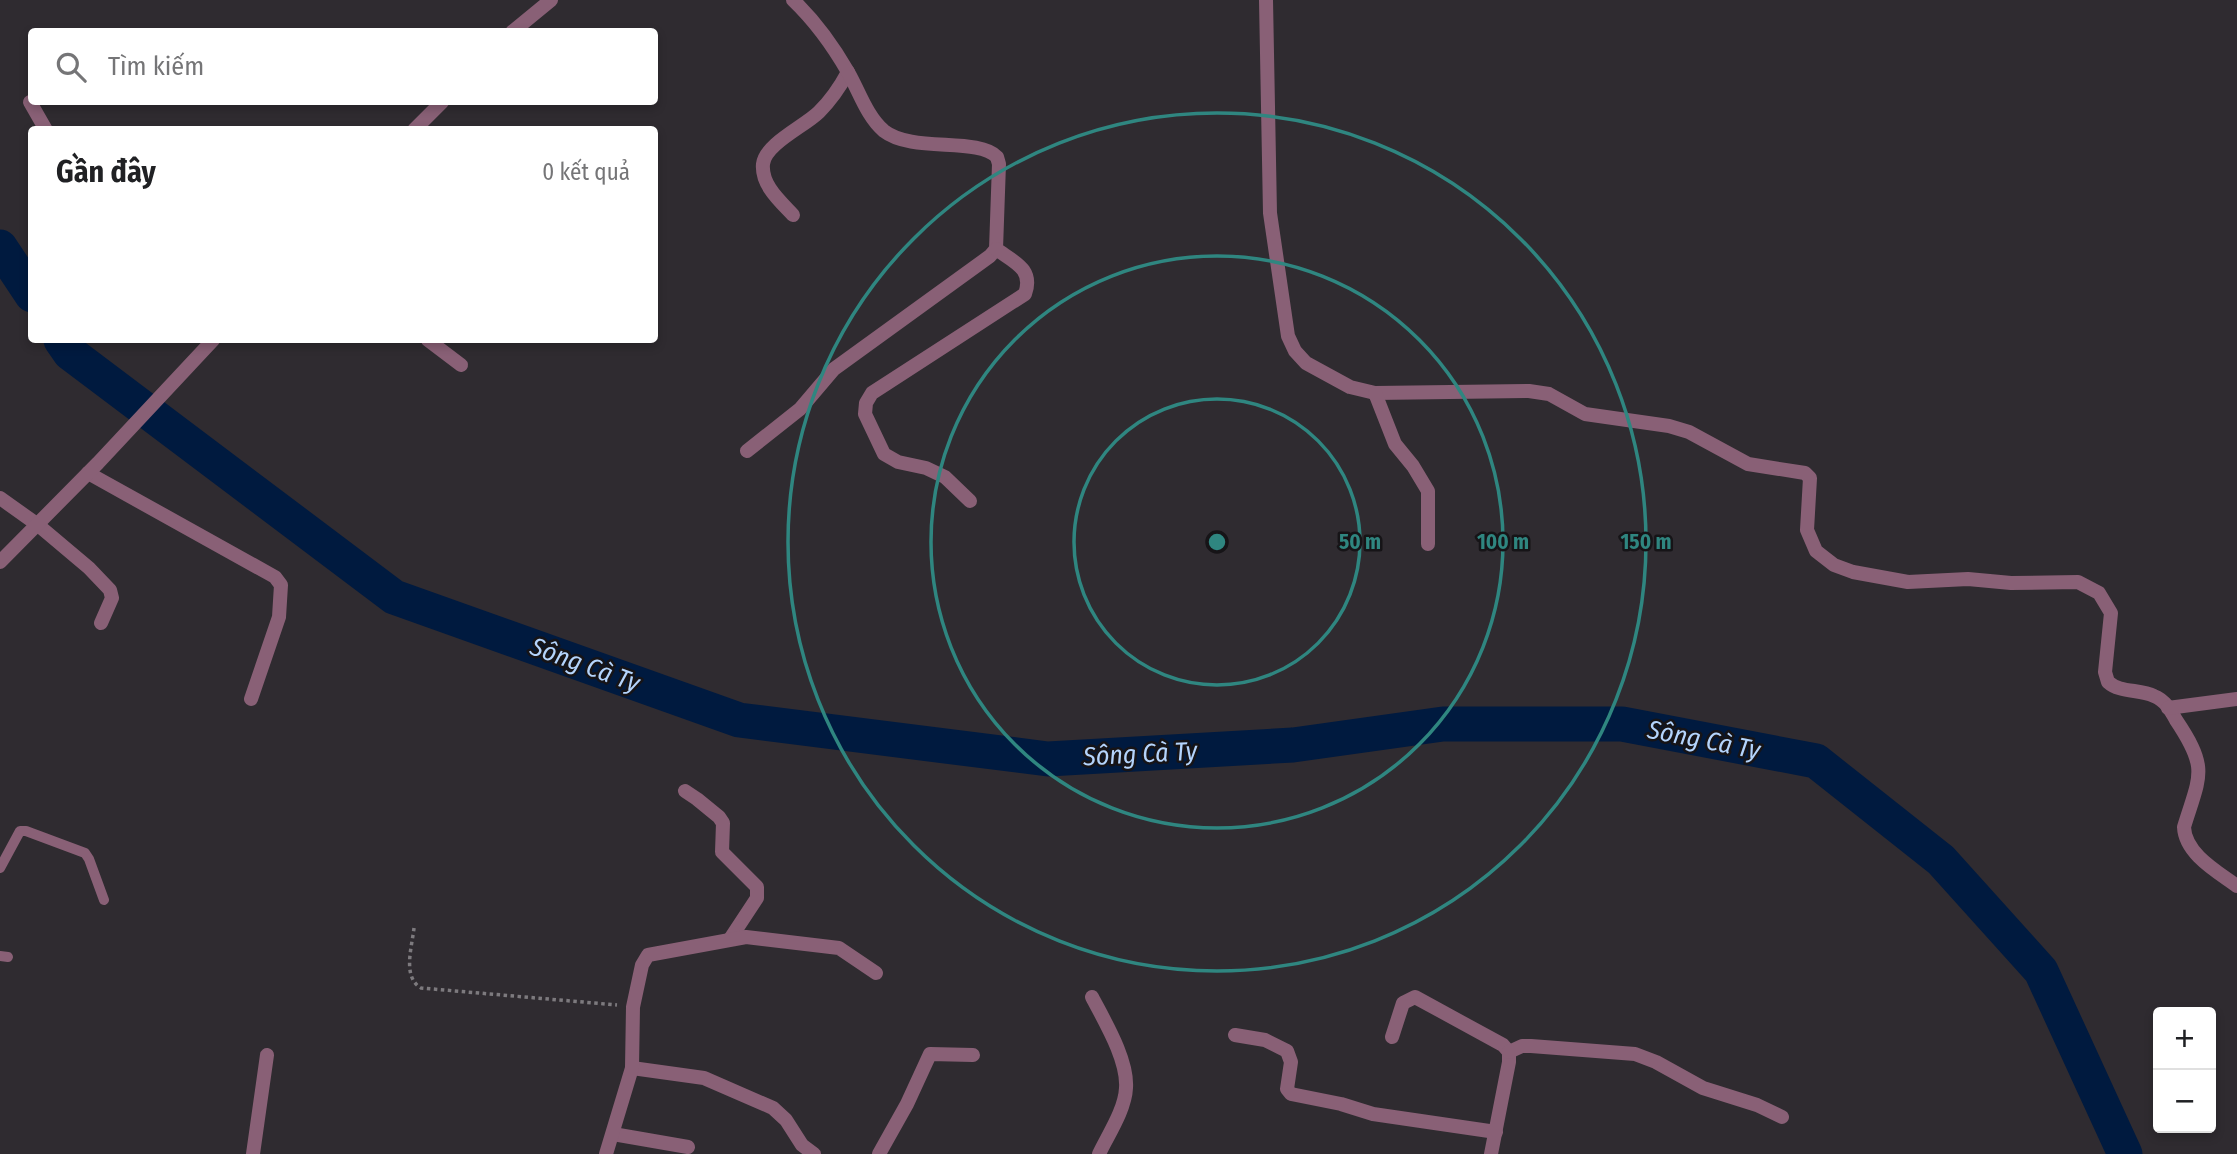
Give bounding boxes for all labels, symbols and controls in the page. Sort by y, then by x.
search box [28,28,658,105]
icon: search [52,48,90,86]
text: Tìm kiếm [108,51,204,82]
text: Gần đây [56,154,156,190]
text: 0 kết quả [542,158,630,186]
text: 50 m [1339,529,1381,555]
text: 100 m [1477,529,1529,555]
text: 150 m [1620,529,1672,555]
centre of rings [1205,530,1229,554]
water label: Sông Cà Ty [525,631,645,700]
water label: Sông Cà Ty [1644,714,1764,766]
water label: Sông Cà Ty [1081,735,1199,773]
map controls [2153,1007,2216,1133]
button: + [2153,1007,2216,1070]
button: − [2153,1070,2216,1133]

